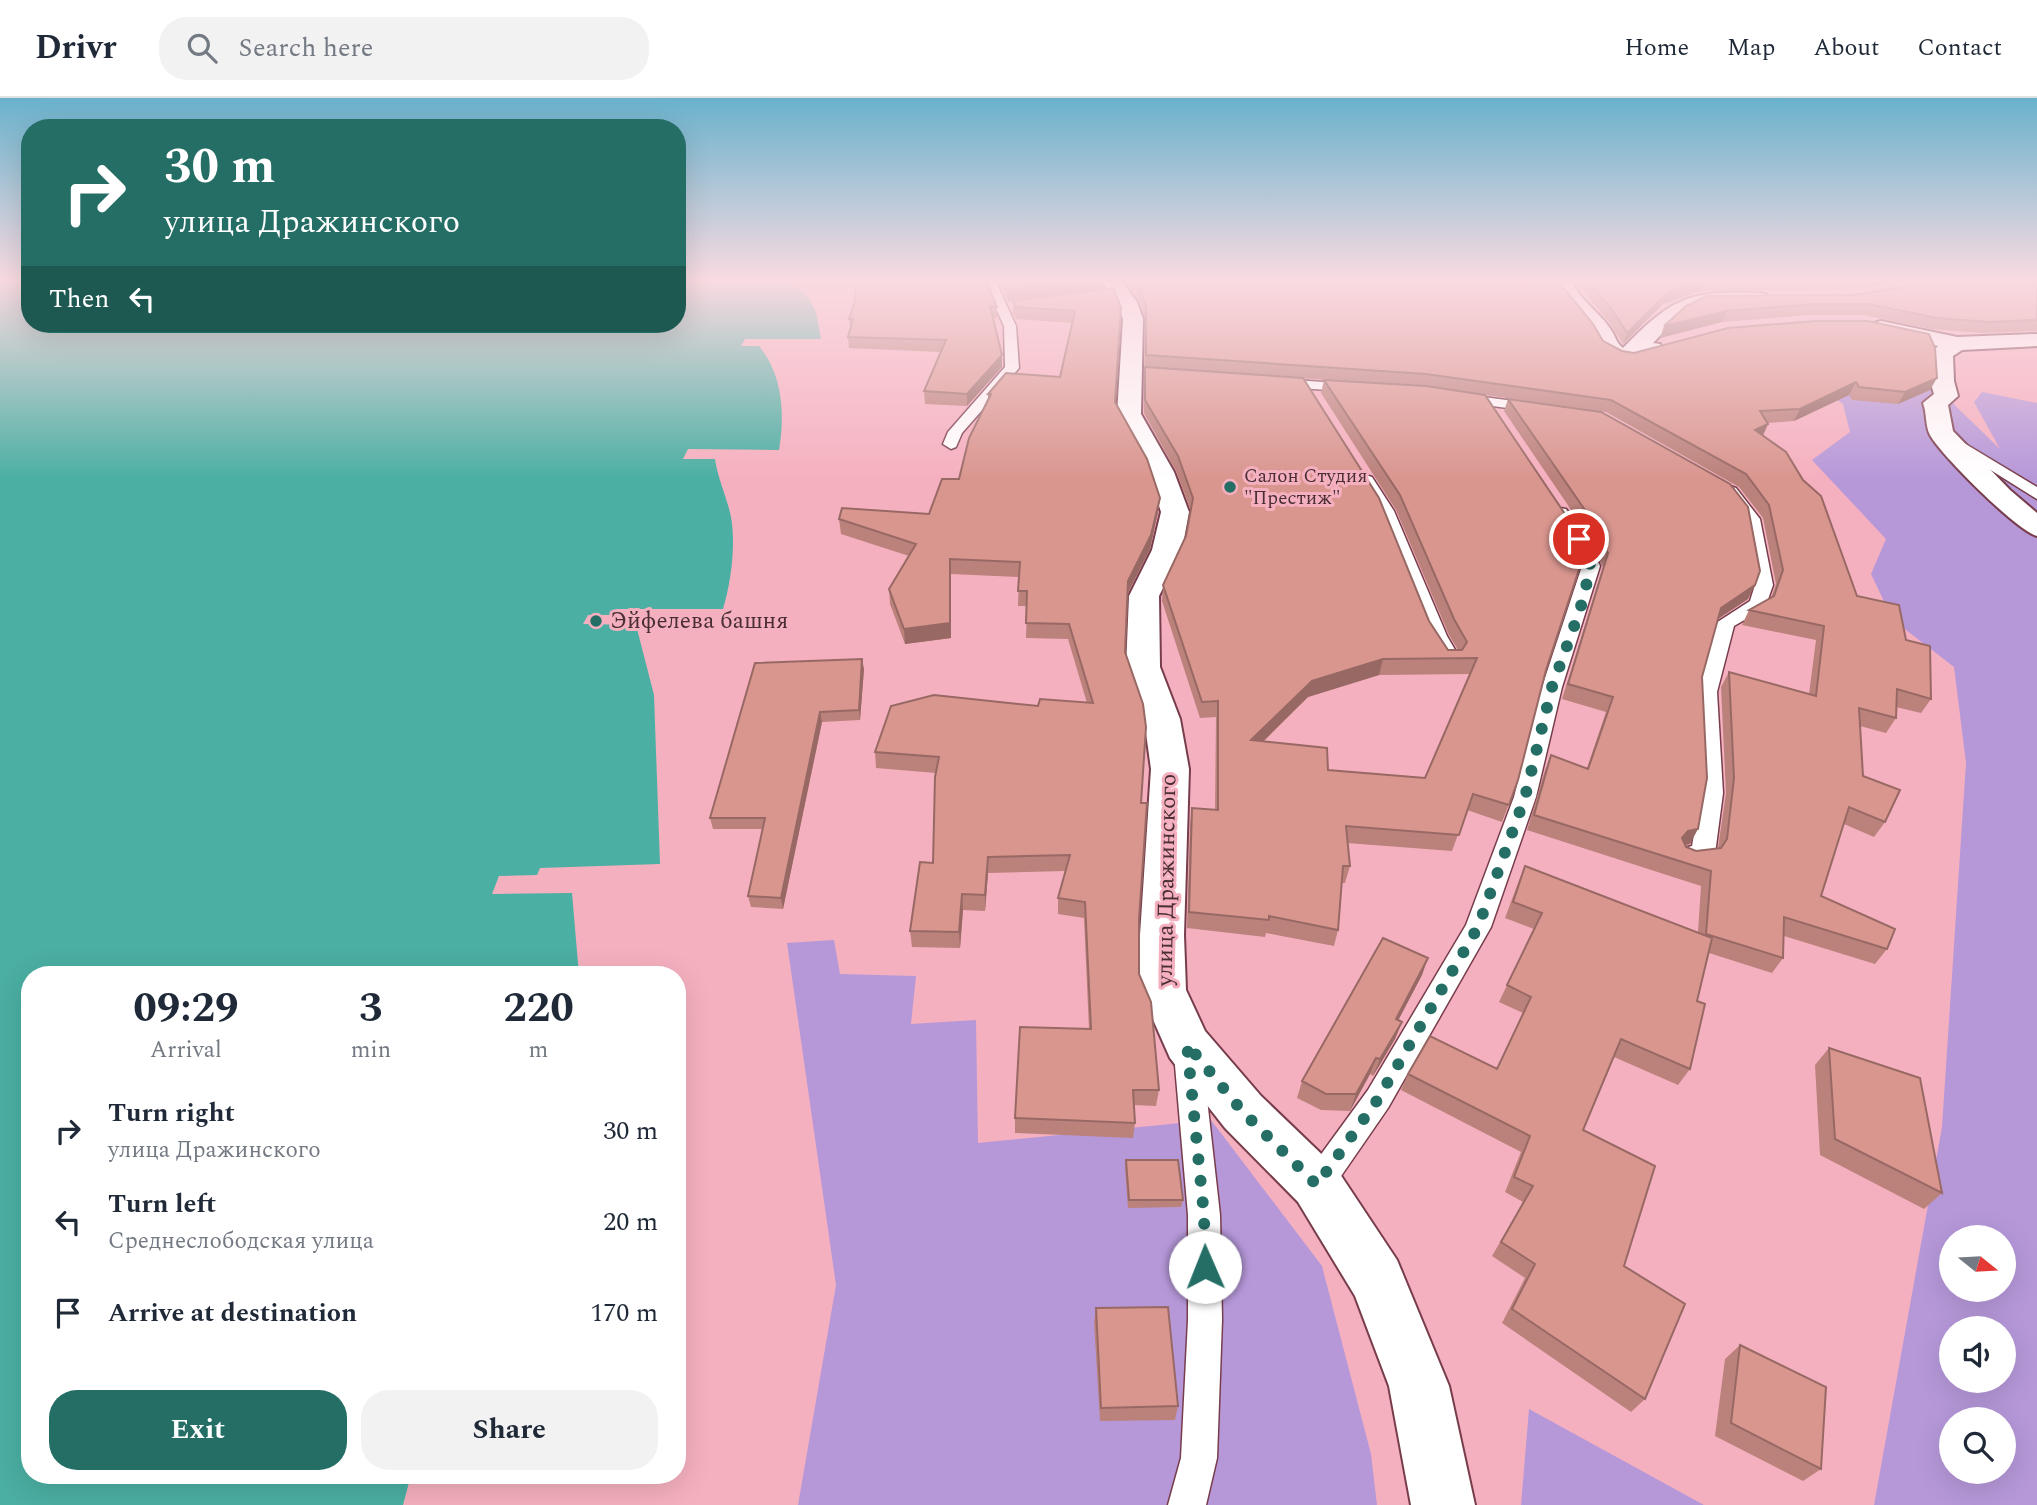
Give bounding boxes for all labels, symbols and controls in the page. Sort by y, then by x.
search box [159,17,649,80]
text: Drivr [35,23,117,73]
text: Search here [239,28,373,68]
icon: search [183,29,221,67]
text: Home [1624,30,1689,66]
text: Map [1727,30,1775,66]
text: About [1813,30,1879,66]
text: Contact [1917,30,2002,66]
text: 30 m [164,130,275,205]
icon: right [49,147,140,238]
text: улица Дражинского [164,198,460,247]
text: Then [49,279,109,319]
icon: left [123,280,161,318]
place label: Салон Студия "Престиж" [1244,462,1367,513]
marker: Салон Студия "Престиж" [1222,479,1238,495]
pin [1549,509,1609,569]
icon: arrive [1560,520,1598,558]
place label: Эйфелева башня [610,604,788,639]
marker: Эйфелева башня [588,613,604,629]
street label: улица Дражинского [1148,773,1186,988]
text: 09:29 [133,977,239,1040]
text: 3 [359,977,383,1040]
text: 220 [503,977,574,1040]
text: Arrival [150,1033,222,1068]
text: min [351,1033,391,1068]
text: m [529,1033,548,1068]
text: Turn right [108,1093,235,1133]
text: 30 m [603,1111,658,1151]
icon: right [49,1112,87,1150]
text: улица Дражинского [108,1133,321,1168]
text: Turn left [108,1184,216,1224]
text: 20 m [603,1202,658,1242]
icon: left [49,1203,87,1241]
text: Среднеслободская улица [108,1224,374,1259]
north arrow [1939,1225,2016,1302]
map controls [1939,1225,2016,1484]
position arrow [1168,1230,1242,1304]
text: Arrive at destination [108,1293,357,1333]
text: 170 m [590,1293,658,1333]
icon: arrive [49,1294,87,1332]
button: sound [1939,1316,2016,1393]
button: Exit [49,1390,347,1470]
button: Share [361,1390,658,1470]
button: search [1939,1407,2016,1484]

